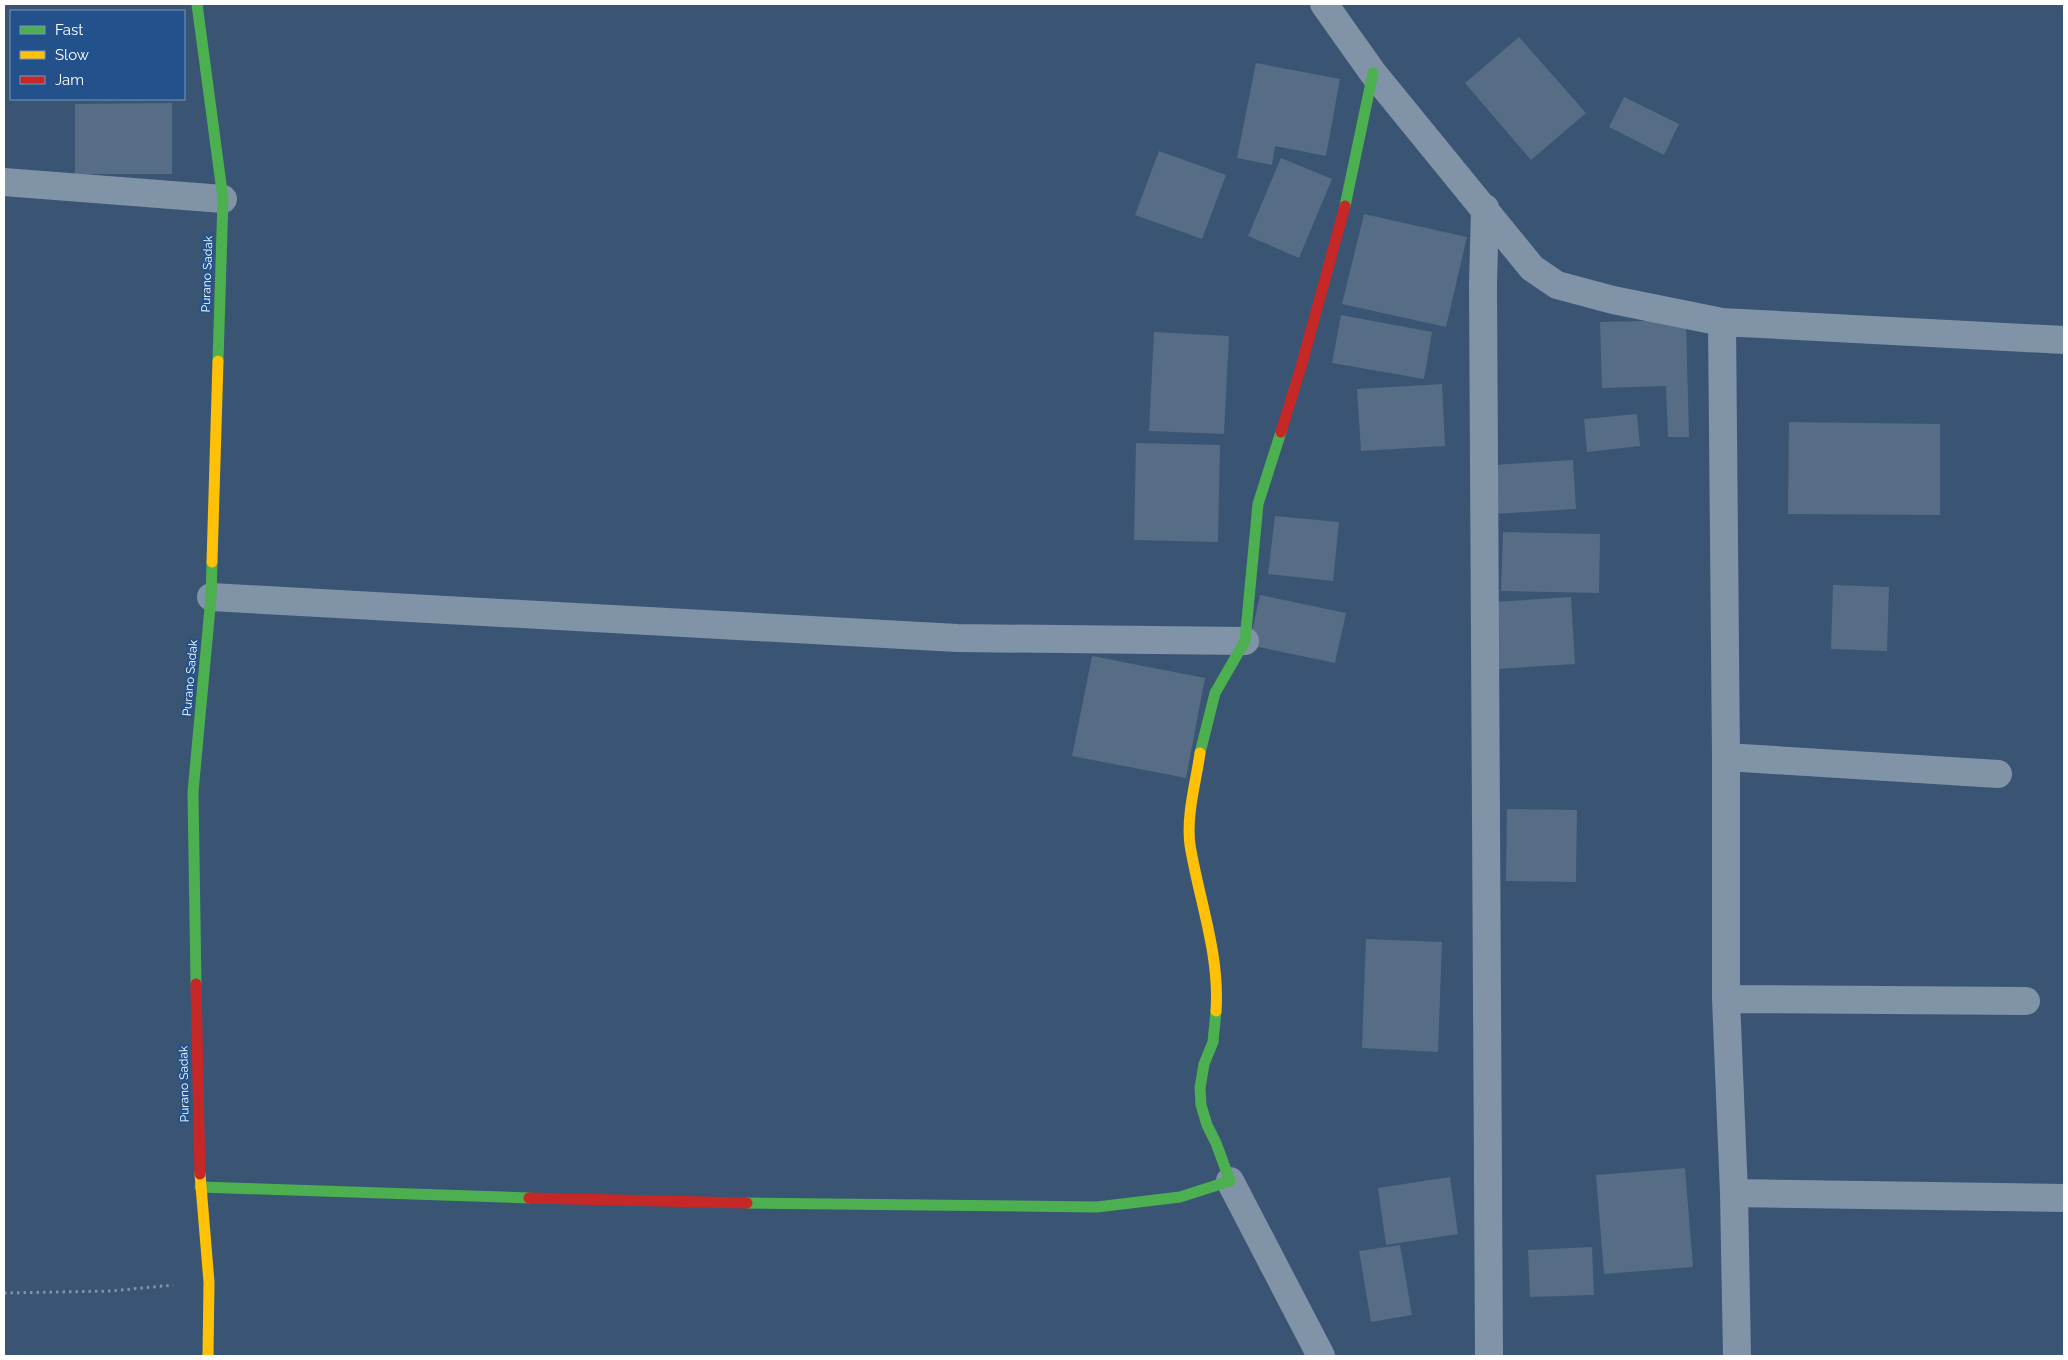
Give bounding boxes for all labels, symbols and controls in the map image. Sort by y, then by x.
legend [10,10,185,100]
text: Fast [55,21,83,39]
text: Slow [55,46,89,64]
text: Jam [55,71,84,89]
street label: Purano Sadak [199,235,215,313]
street label: Purano Sadak [180,639,200,717]
street label: Purano Sadak [176,1045,192,1122]

